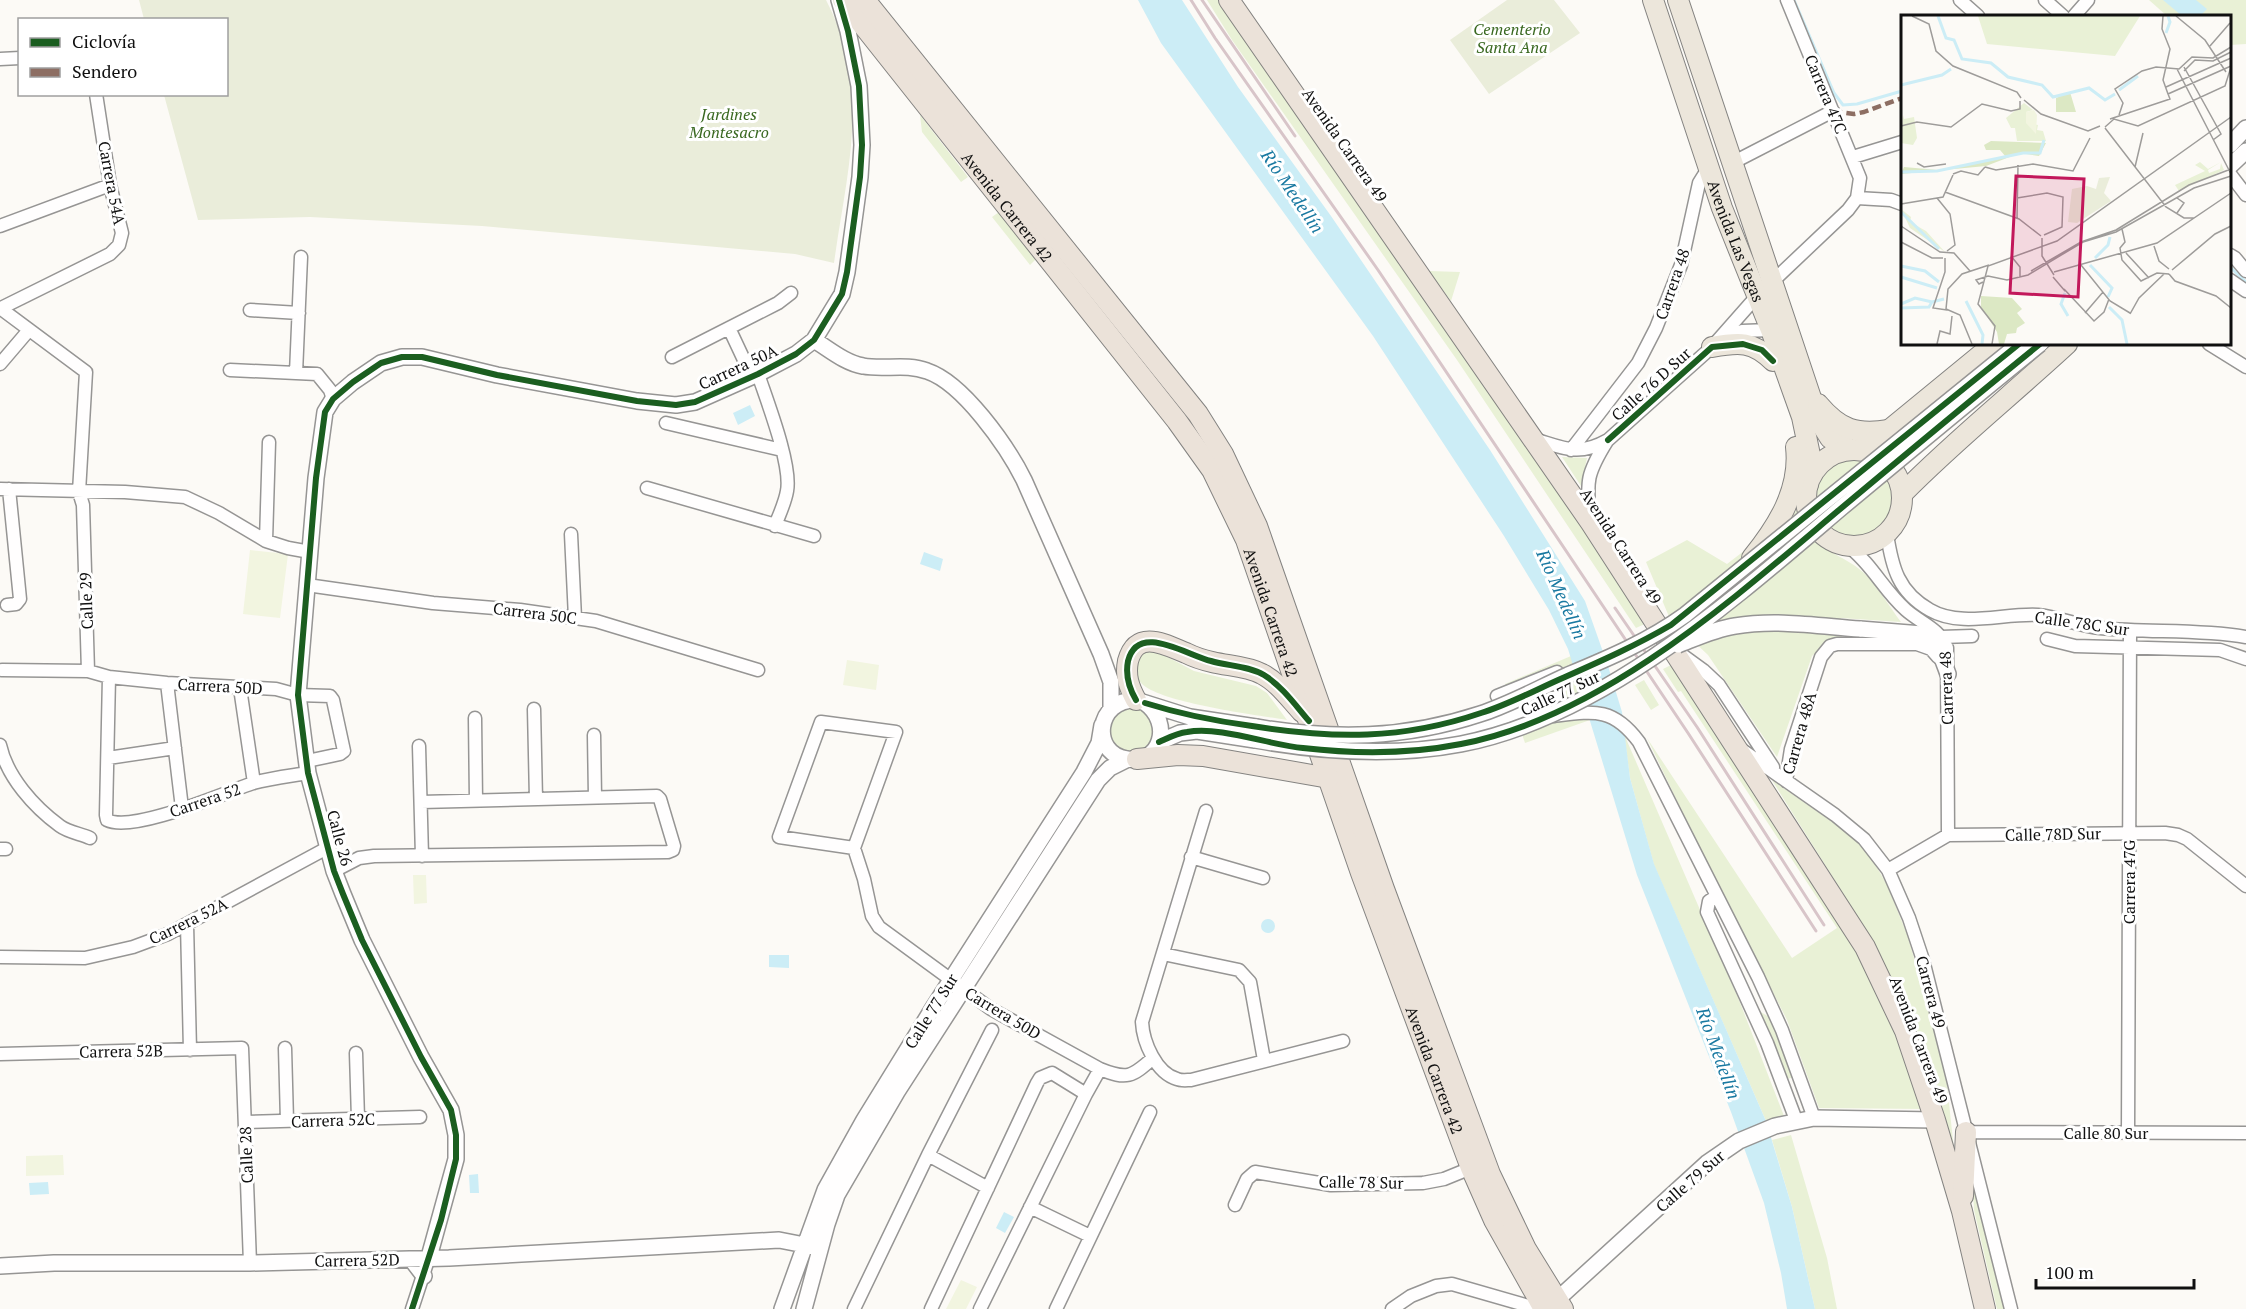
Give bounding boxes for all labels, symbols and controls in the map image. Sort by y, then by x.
inset map [1901,15,2231,345]
legend [18,18,228,96]
park label: Cementerio Santa Ana [1473,18,1551,58]
text: Ciclovía [72,29,136,53]
street label: Carrera 47C [1800,51,1852,137]
text: Sendero [72,59,137,83]
street label: Avenida Carrera 49 [1297,84,1393,206]
park label: Jardines Montesacro [688,103,769,143]
street label: Carrera 54A [93,139,131,227]
water label: Río Medellín [1256,144,1330,238]
street label: Avenida Carrera 42 [957,147,1058,266]
street label: Avenida Las Vegas [1703,177,1770,305]
street label: Carrera 48 [1650,245,1694,323]
street label: Carrera 50A [695,339,781,395]
street label: Calle 76 D Sur [1606,342,1696,426]
street label: Avenida Carrera 49 [1575,484,1667,608]
water label: Río Medellín [1531,544,1593,643]
street label: Avenida Carrera 42 [1239,545,1303,680]
street label: Calle 29 [74,572,98,630]
street label: Carrera 50C [492,597,578,629]
street label: Calle 78C Sur [2033,605,2131,641]
street label: Carrera 48 [1934,651,1958,725]
street label: Calle 77 Sur [1517,665,1604,721]
street label: Carrera 50D [177,673,263,699]
street label: Carrera 48A [1777,689,1821,777]
street label: Carrera 52 [166,778,244,822]
street label: Calle 26 [322,808,358,869]
street label: Calle 78D Sur [2005,822,2102,846]
street label: Carrera 47G [2118,840,2140,924]
street label: Carrera 52A [145,892,231,949]
street label: Carrera 49 [1911,953,1951,1031]
street label: Calle 77 Sur [899,968,963,1053]
street label: Avenida Carrera 49 [1885,973,1953,1107]
street label: Carrera 50D [961,982,1045,1044]
street label: Avenida Carrera 42 [1401,1003,1468,1137]
water label: Río Medellín [1691,1003,1747,1102]
street label: Carrera 52B [79,1039,163,1063]
street label: Carrera 52C [291,1108,375,1132]
street label: Calle 80 Sur [2064,1122,2149,1144]
street label: Calle 28 [234,1126,258,1184]
street label: Calle 79 Sur [1651,1144,1730,1217]
street label: Calle 78 Sur [1318,1170,1404,1194]
street label: Carrera 52D [314,1248,400,1272]
scale bar [2036,1252,2194,1290]
text: 100 m [2045,1260,2094,1284]

